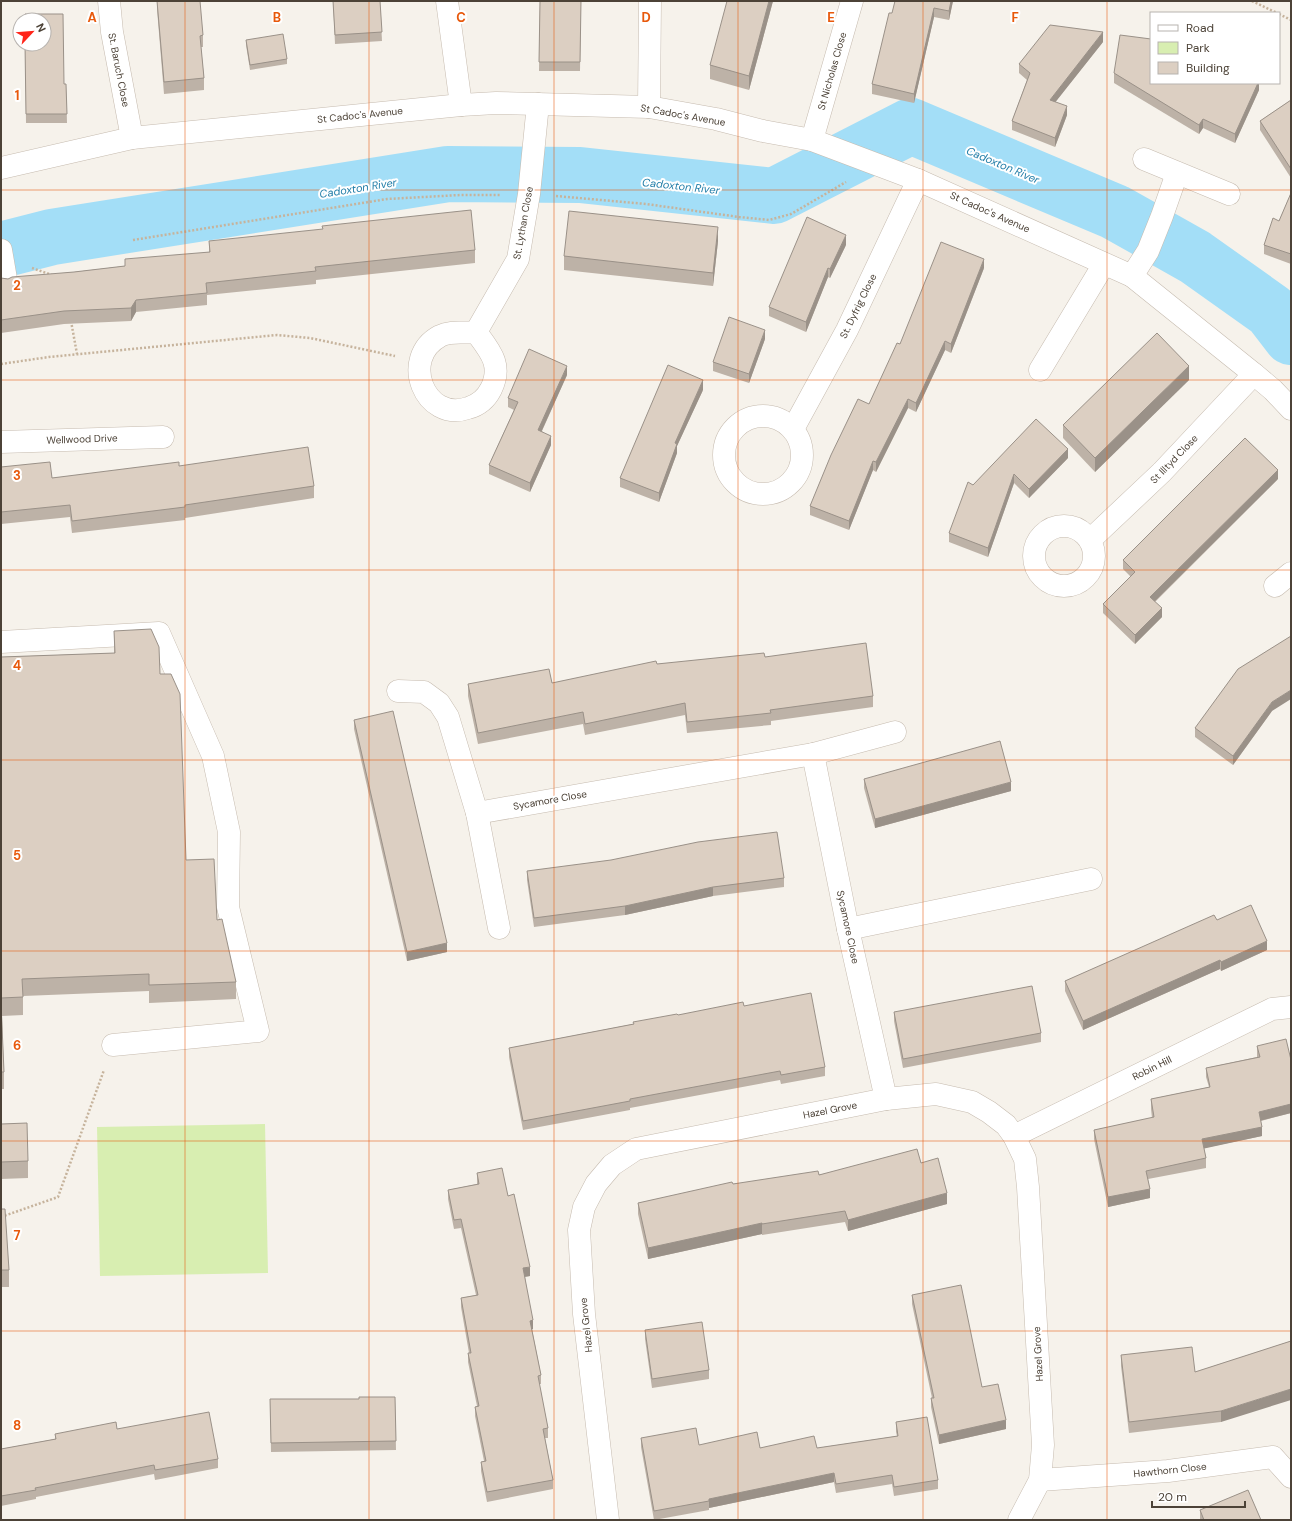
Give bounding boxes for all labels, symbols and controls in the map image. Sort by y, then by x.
text: A [87,9,97,26]
text: B [273,9,281,26]
text: C [456,9,466,26]
text: D [641,9,651,26]
text: E [827,9,835,26]
text: F [1011,9,1019,26]
north arrow [12,12,52,52]
legend [1150,12,1280,84]
text: Road [1186,20,1214,36]
text: N [33,21,49,34]
street label: St Nicholas Close [815,30,849,111]
street label: St. Baruch Close [105,32,133,109]
text: Park [1186,40,1210,56]
text: Building [1186,60,1230,76]
text: 1 [15,87,19,104]
street label: St Cadoc's Avenue [639,101,727,129]
street label: St Cadoc's Avenue [316,104,404,126]
water label: Cadoxton River [964,143,1042,187]
water label: Cadoxton River [318,175,399,201]
water label: Cadoxton River [641,175,721,197]
street label: St. Lythan Close [510,185,536,261]
street label: St Cadoc's Avenue [948,189,1032,236]
street label: St. Dyfrig Close [837,271,879,341]
text: 2 [13,277,21,294]
street label: Wellwood Drive [46,431,118,447]
street label: St Illtyd Close [1147,432,1201,486]
text: 3 [13,467,21,484]
text: 4 [13,657,21,674]
street label: Sycamore Close [512,787,588,813]
text: 5 [13,847,21,864]
street label: Sycamore Close [834,889,862,965]
text: 6 [13,1037,21,1054]
street label: Robin Hill [1130,1053,1174,1083]
street label: Hazel Grove [802,1098,858,1122]
text: 7 [14,1227,21,1244]
street label: Hazel Grove [577,1297,595,1353]
street label: Hazel Grove [1030,1326,1046,1382]
text: 8 [13,1417,21,1434]
street label: Hawthorn Close [1133,1460,1208,1480]
scale bar [1152,1483,1245,1509]
text: 20 m [1158,1489,1187,1505]

